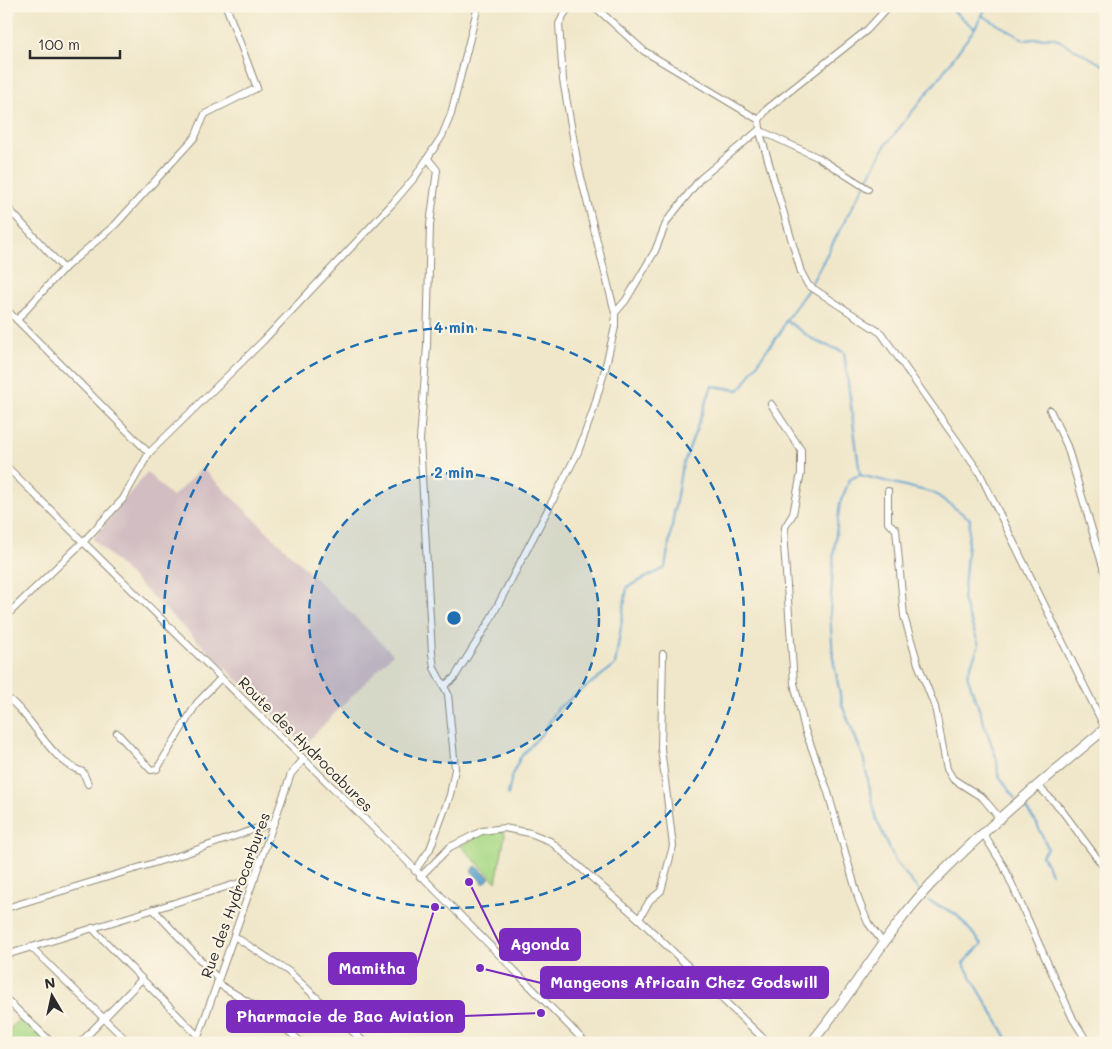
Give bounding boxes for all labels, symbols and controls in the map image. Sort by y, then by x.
scale bar [30,28,120,60]
text: 100 m [38,34,80,54]
text: 4 min [434,317,474,337]
text: 2 min [434,462,474,482]
centre of rings [445,609,463,627]
street label: Route des Hydrocabures [234,672,378,816]
street label: Rue des Hydrocarbures [196,809,274,981]
callout: Agonda [500,929,580,960]
text: Agonda [510,933,570,954]
callout: Mamitha [329,953,416,984]
text: Mamitha [338,957,406,978]
callout: Mangeons Africain Chez Godswill [541,967,828,998]
text: Mangeons Africain Chez Godswill [550,971,818,992]
north arrow [28,972,78,1022]
text: N [43,972,57,993]
callout: Pharmacie de Bac Aviation [227,1001,464,1032]
text: Pharmacie de Bac Aviation [236,1005,454,1026]

